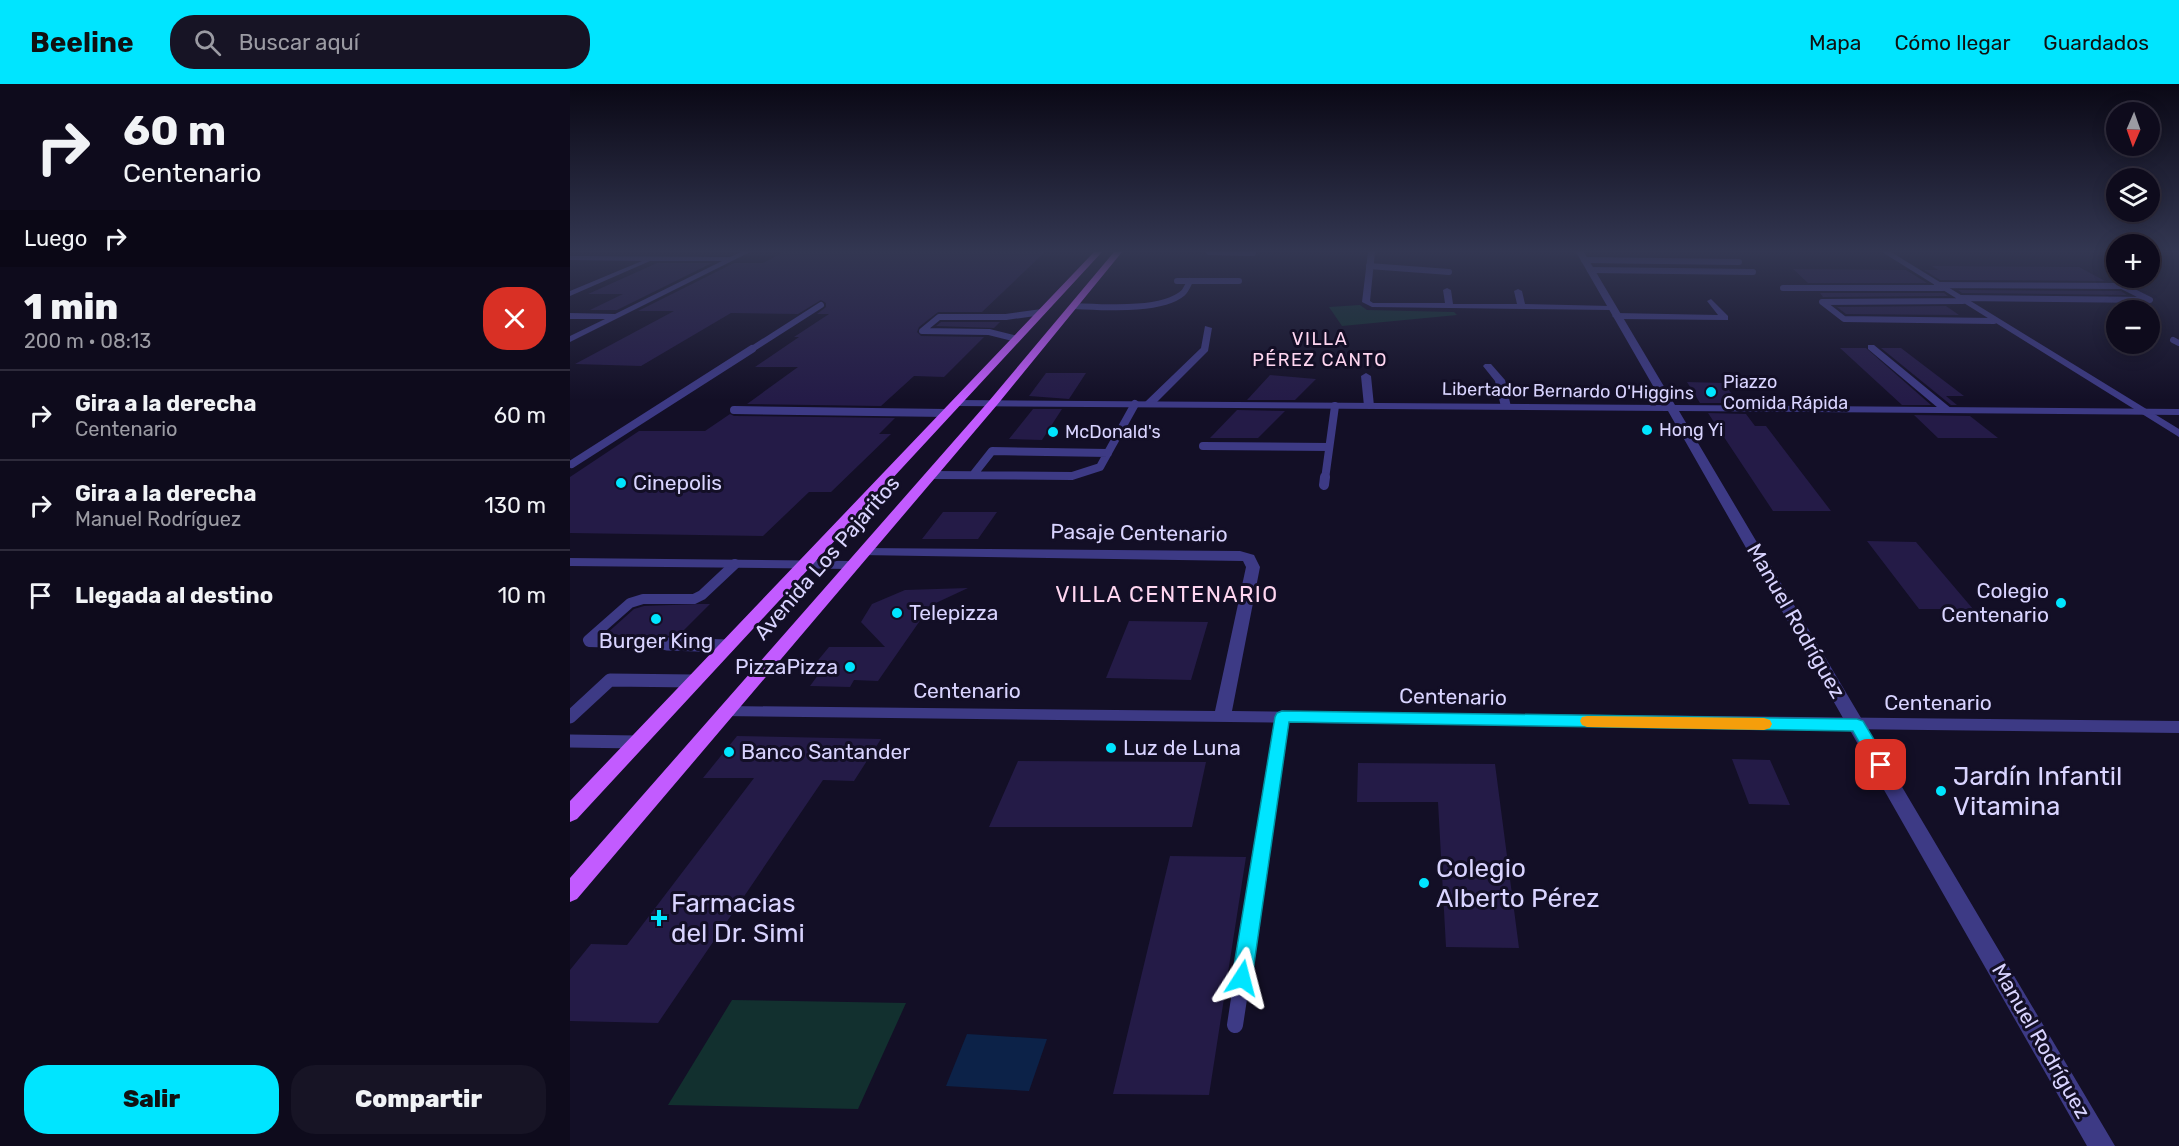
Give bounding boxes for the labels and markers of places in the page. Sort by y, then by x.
place label: Piazzo Comida Rápida [1723,371,1848,414]
marker: Piazzo Comida Rápida [1704,385,1718,399]
place label: Hong Yi [1659,419,1723,441]
place label: McDonald's [1065,421,1161,443]
marker: Hong Yi [1640,423,1654,437]
marker: McDonald's [1046,425,1060,439]
place label: Cinepolis [633,470,722,495]
marker: Cinepolis [614,476,628,490]
place label: Colegio Centenario [1941,578,2049,627]
marker: Colegio Centenario [2054,596,2068,610]
place label: Telepizza [909,600,998,625]
marker: Telepizza [890,606,904,620]
marker: Burger King [649,612,663,626]
place label: Burger King [599,628,713,653]
place label: PizzaPizza [735,654,838,679]
marker: PizzaPizza [843,660,857,674]
place label: Luz de Luna [1123,735,1241,760]
place label: Banco Santander [741,739,910,764]
pin [1855,739,1906,790]
marker: Luz de Luna [1104,741,1118,755]
marker: Banco Santander [722,745,736,759]
place label: Jardín Infantil Vitamina [1953,761,2122,822]
marker: Jardín Infantil Vitamina [1934,784,1948,798]
place label: Colegio Alberto Pérez [1436,853,1600,914]
marker: Colegio Alberto Pérez [1417,876,1431,890]
place label: Farmacias del Dr. Simi [671,888,805,949]
marker: Farmacias del Dr. Simi [652,911,666,925]

